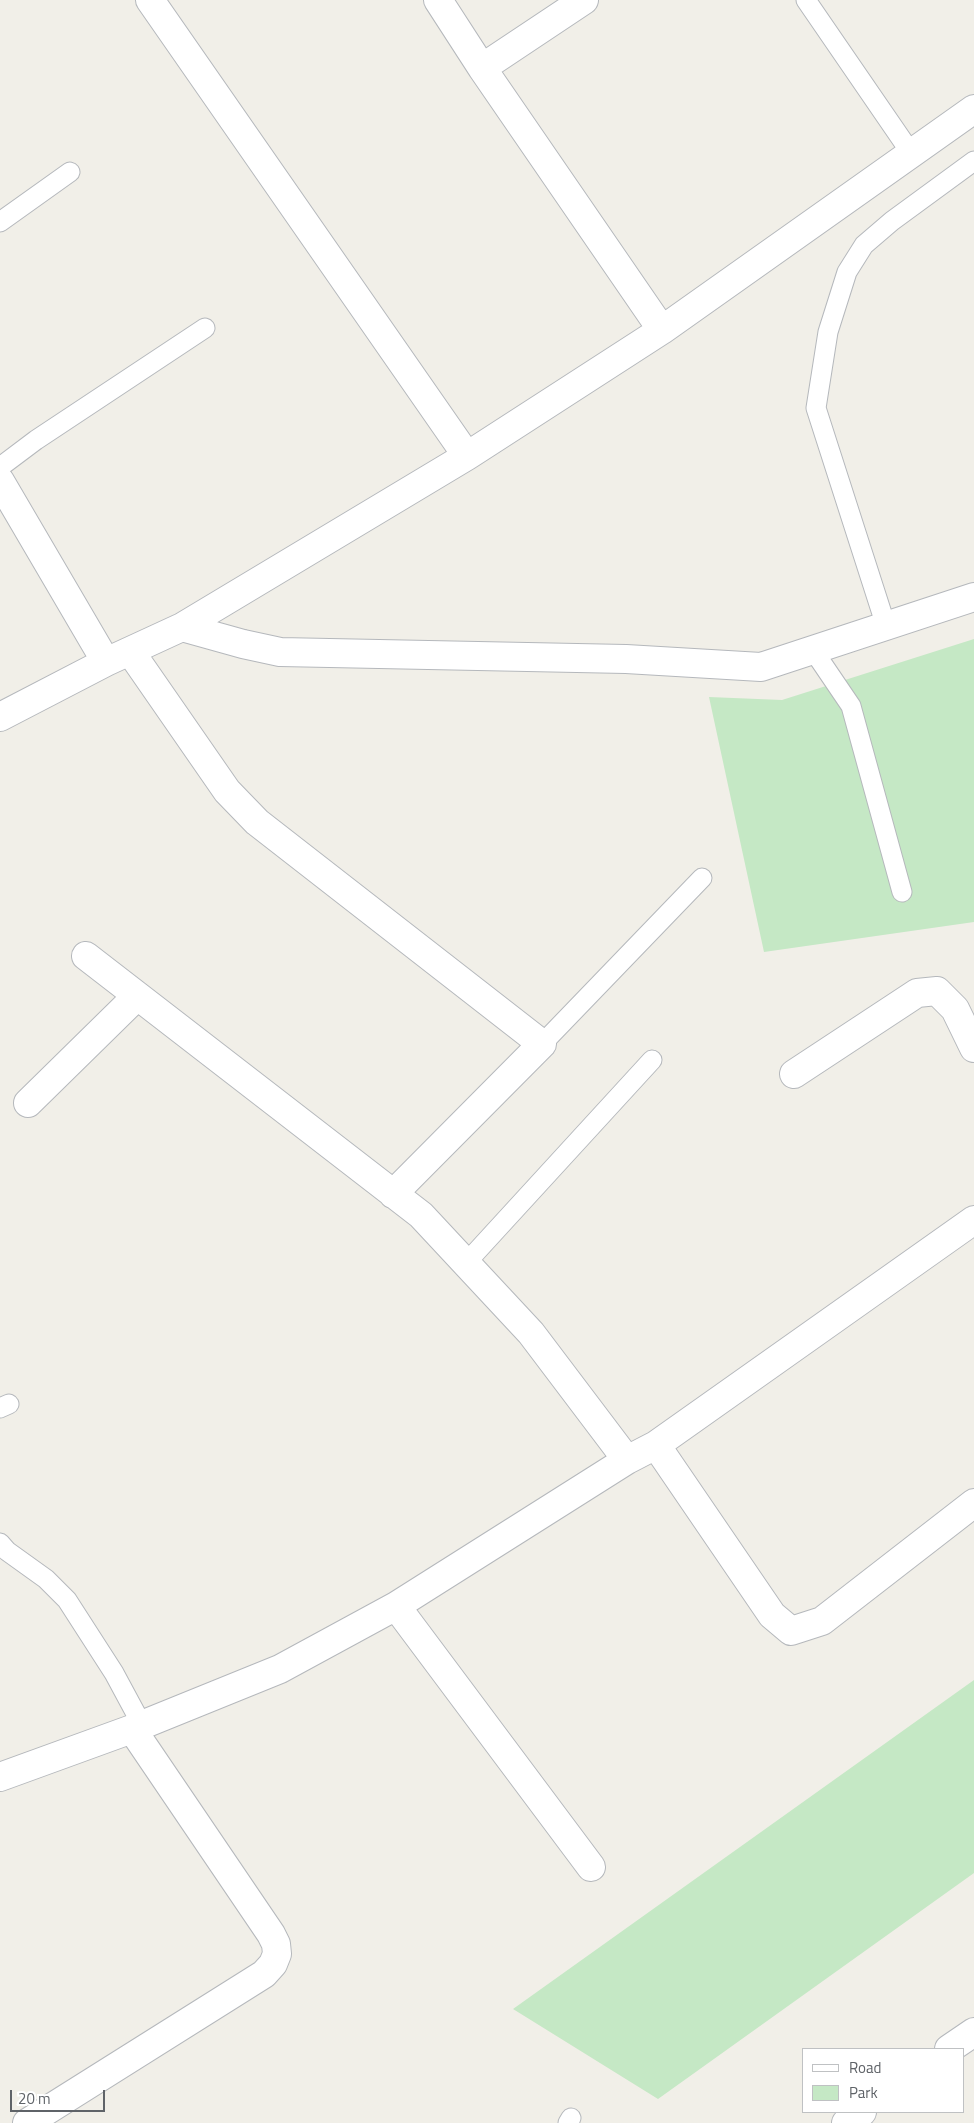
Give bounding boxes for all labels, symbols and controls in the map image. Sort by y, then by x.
legend [802,2048,964,2113]
text: Road [849,2056,881,2079]
scale bar [12,2080,108,2112]
text: Park [849,2081,878,2104]
text: 20 m [18,2087,51,2110]

